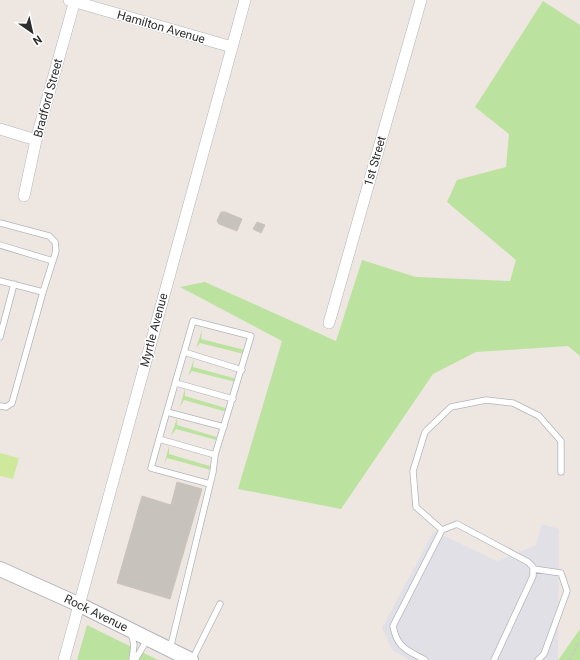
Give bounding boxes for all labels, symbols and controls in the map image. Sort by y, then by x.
street label: Hamilton Avenue [115,8,207,46]
north arrow [12,12,52,52]
text: N [30,32,44,48]
street label: Bradford Street [31,57,65,139]
street label: 1st Street [361,134,389,188]
street label: Myrtle Avenue [137,292,171,368]
street label: Rock Avenue [62,592,130,634]

